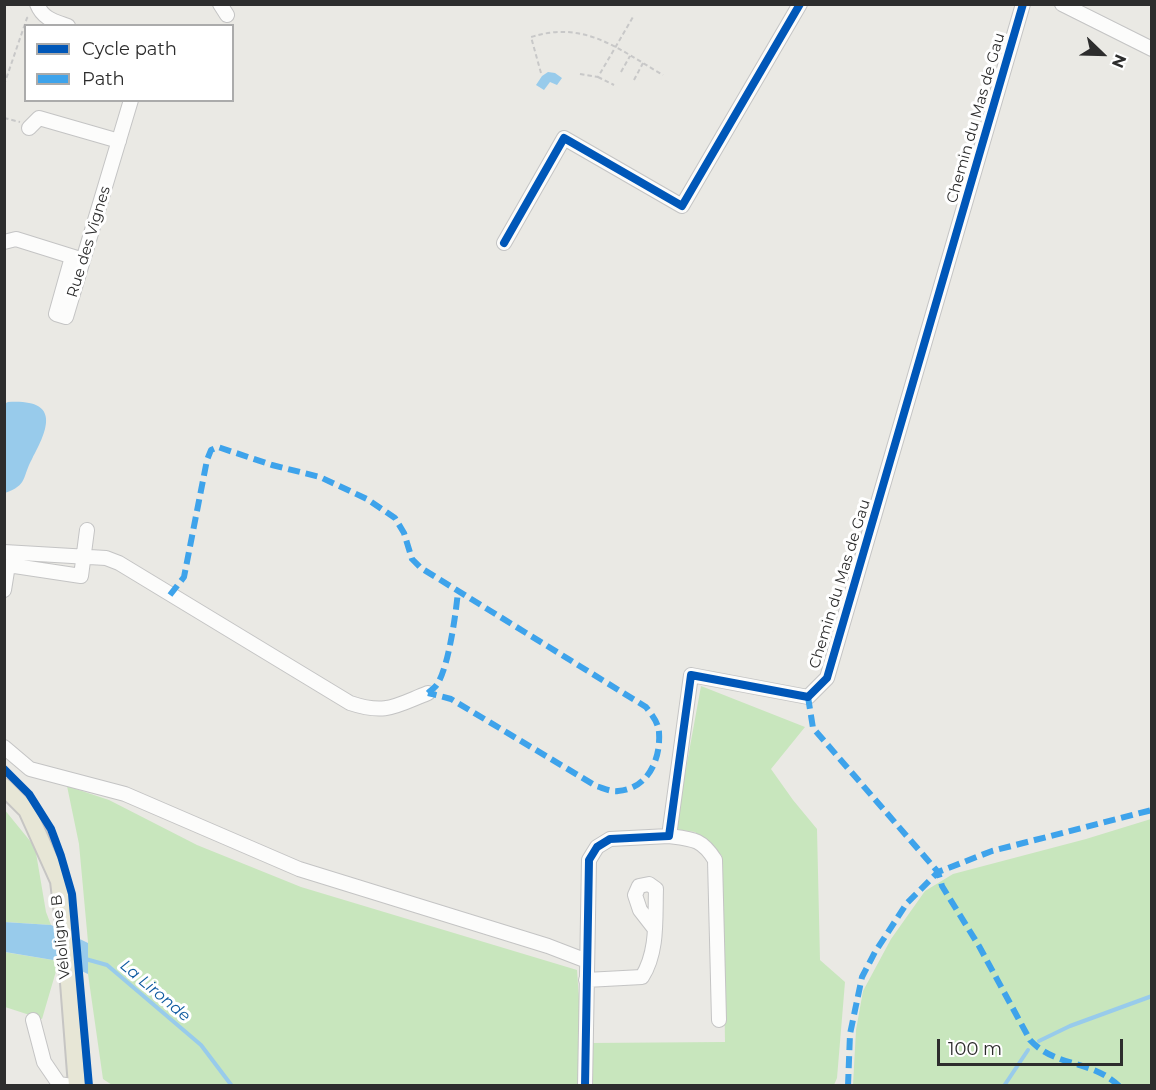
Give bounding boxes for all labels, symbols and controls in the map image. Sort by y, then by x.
legend [24,24,234,102]
north arrow [1072,24,1132,84]
street label: Chemin du Mas de Gau [943,31,1009,205]
text: Cycle path [82,38,177,60]
text: N [1108,52,1130,71]
text: Path [82,68,125,90]
street label: Rue des Vignes [64,184,114,300]
street label: Chemin du Mas de Gau [806,497,874,671]
street label: Véloligne B [48,894,74,980]
water label: La Lironde [116,956,194,1026]
scale bar [940,1027,1126,1065]
text: 100 m [948,1038,1002,1060]

